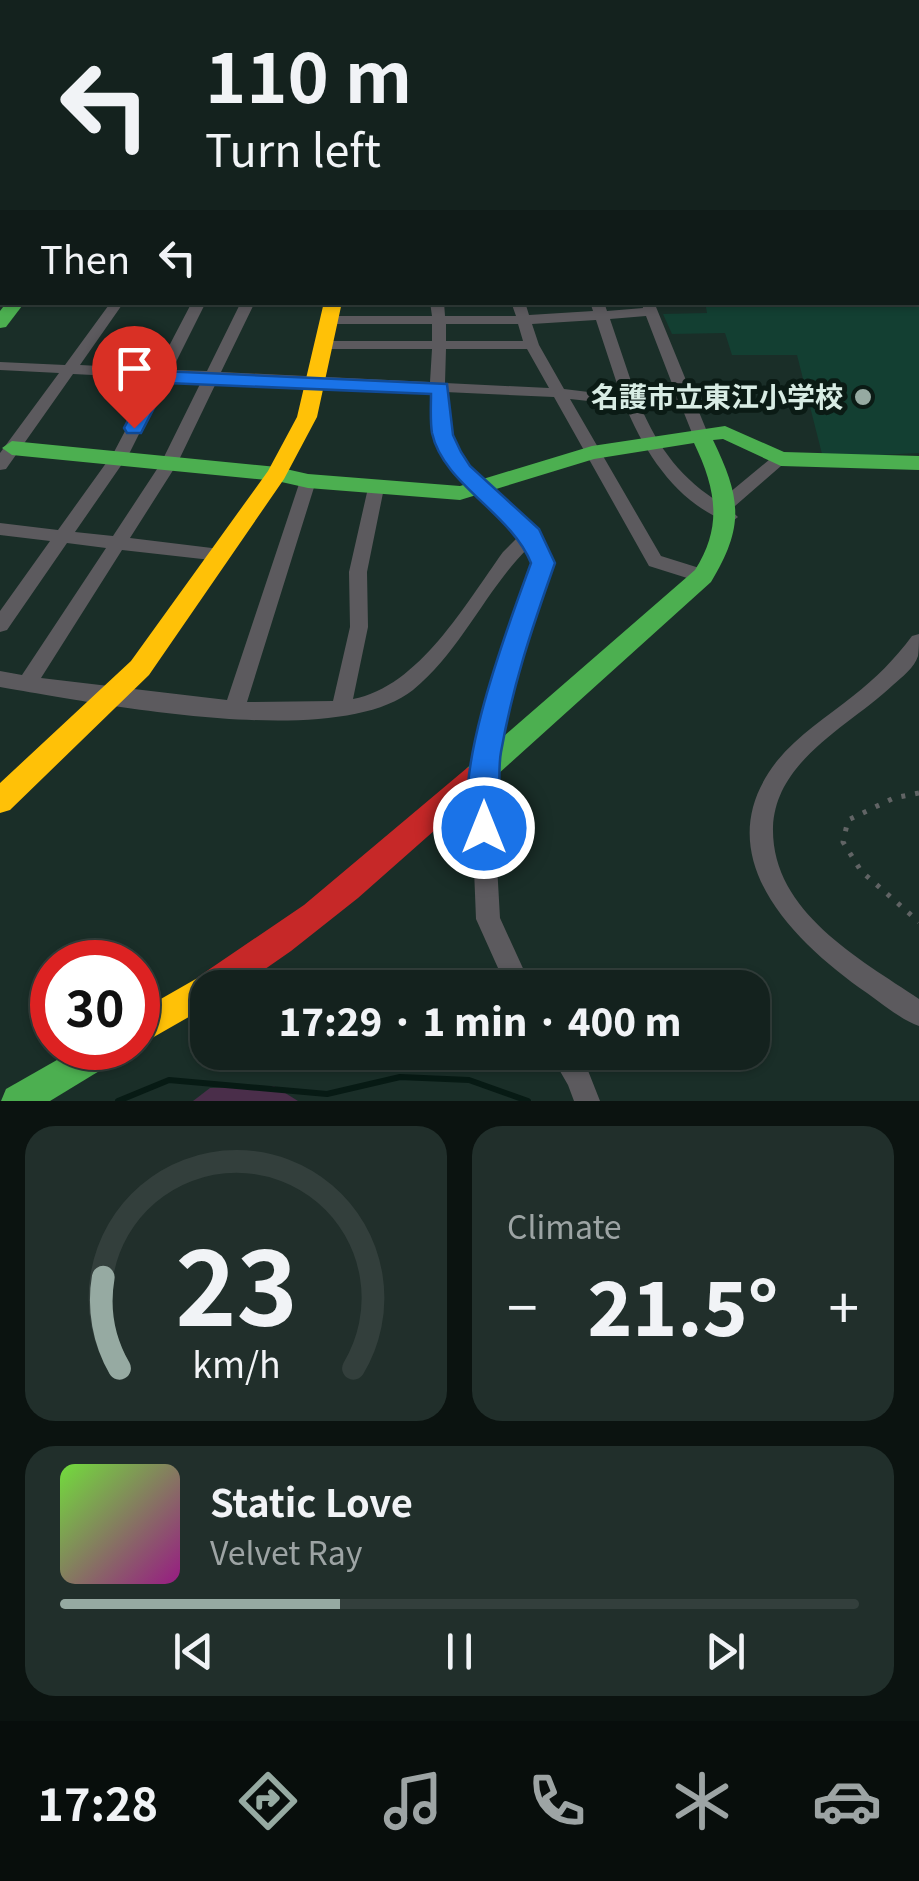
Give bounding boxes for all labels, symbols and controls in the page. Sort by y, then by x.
text: 110 m [205,22,412,123]
icon: left [40,40,170,170]
text: Turn left [205,115,381,180]
text: Then [40,230,130,285]
icon: left [150,230,205,285]
pin [92,326,177,429]
icon: arrive [107,341,162,396]
place label: 名護市立東江小学校 [591,375,843,415]
marker: 名護市立東江小学校 [852,386,874,408]
position arrow [432,776,536,880]
speed limit sign: 30 [30,940,160,1070]
text: 17:29 · 1 min · 400 m [278,992,682,1047]
text: Climate [507,1202,622,1248]
text: 23 [175,1205,297,1356]
text: 21.5° [587,1249,779,1358]
text: − [507,1264,538,1344]
text: + [828,1264,859,1344]
text: km/h [192,1337,280,1388]
text: Static Love [210,1473,413,1528]
text: Velvet Ray [210,1528,362,1574]
icon: previous [166,1624,221,1679]
icon: pause [432,1624,487,1679]
icon: next [698,1624,753,1679]
icon: directions [233,1766,303,1836]
icon: music [378,1766,448,1836]
icon: phone [522,1766,592,1836]
icon: climate [667,1766,737,1836]
icon: car [812,1766,882,1836]
text: 17:28 [37,1769,158,1834]

